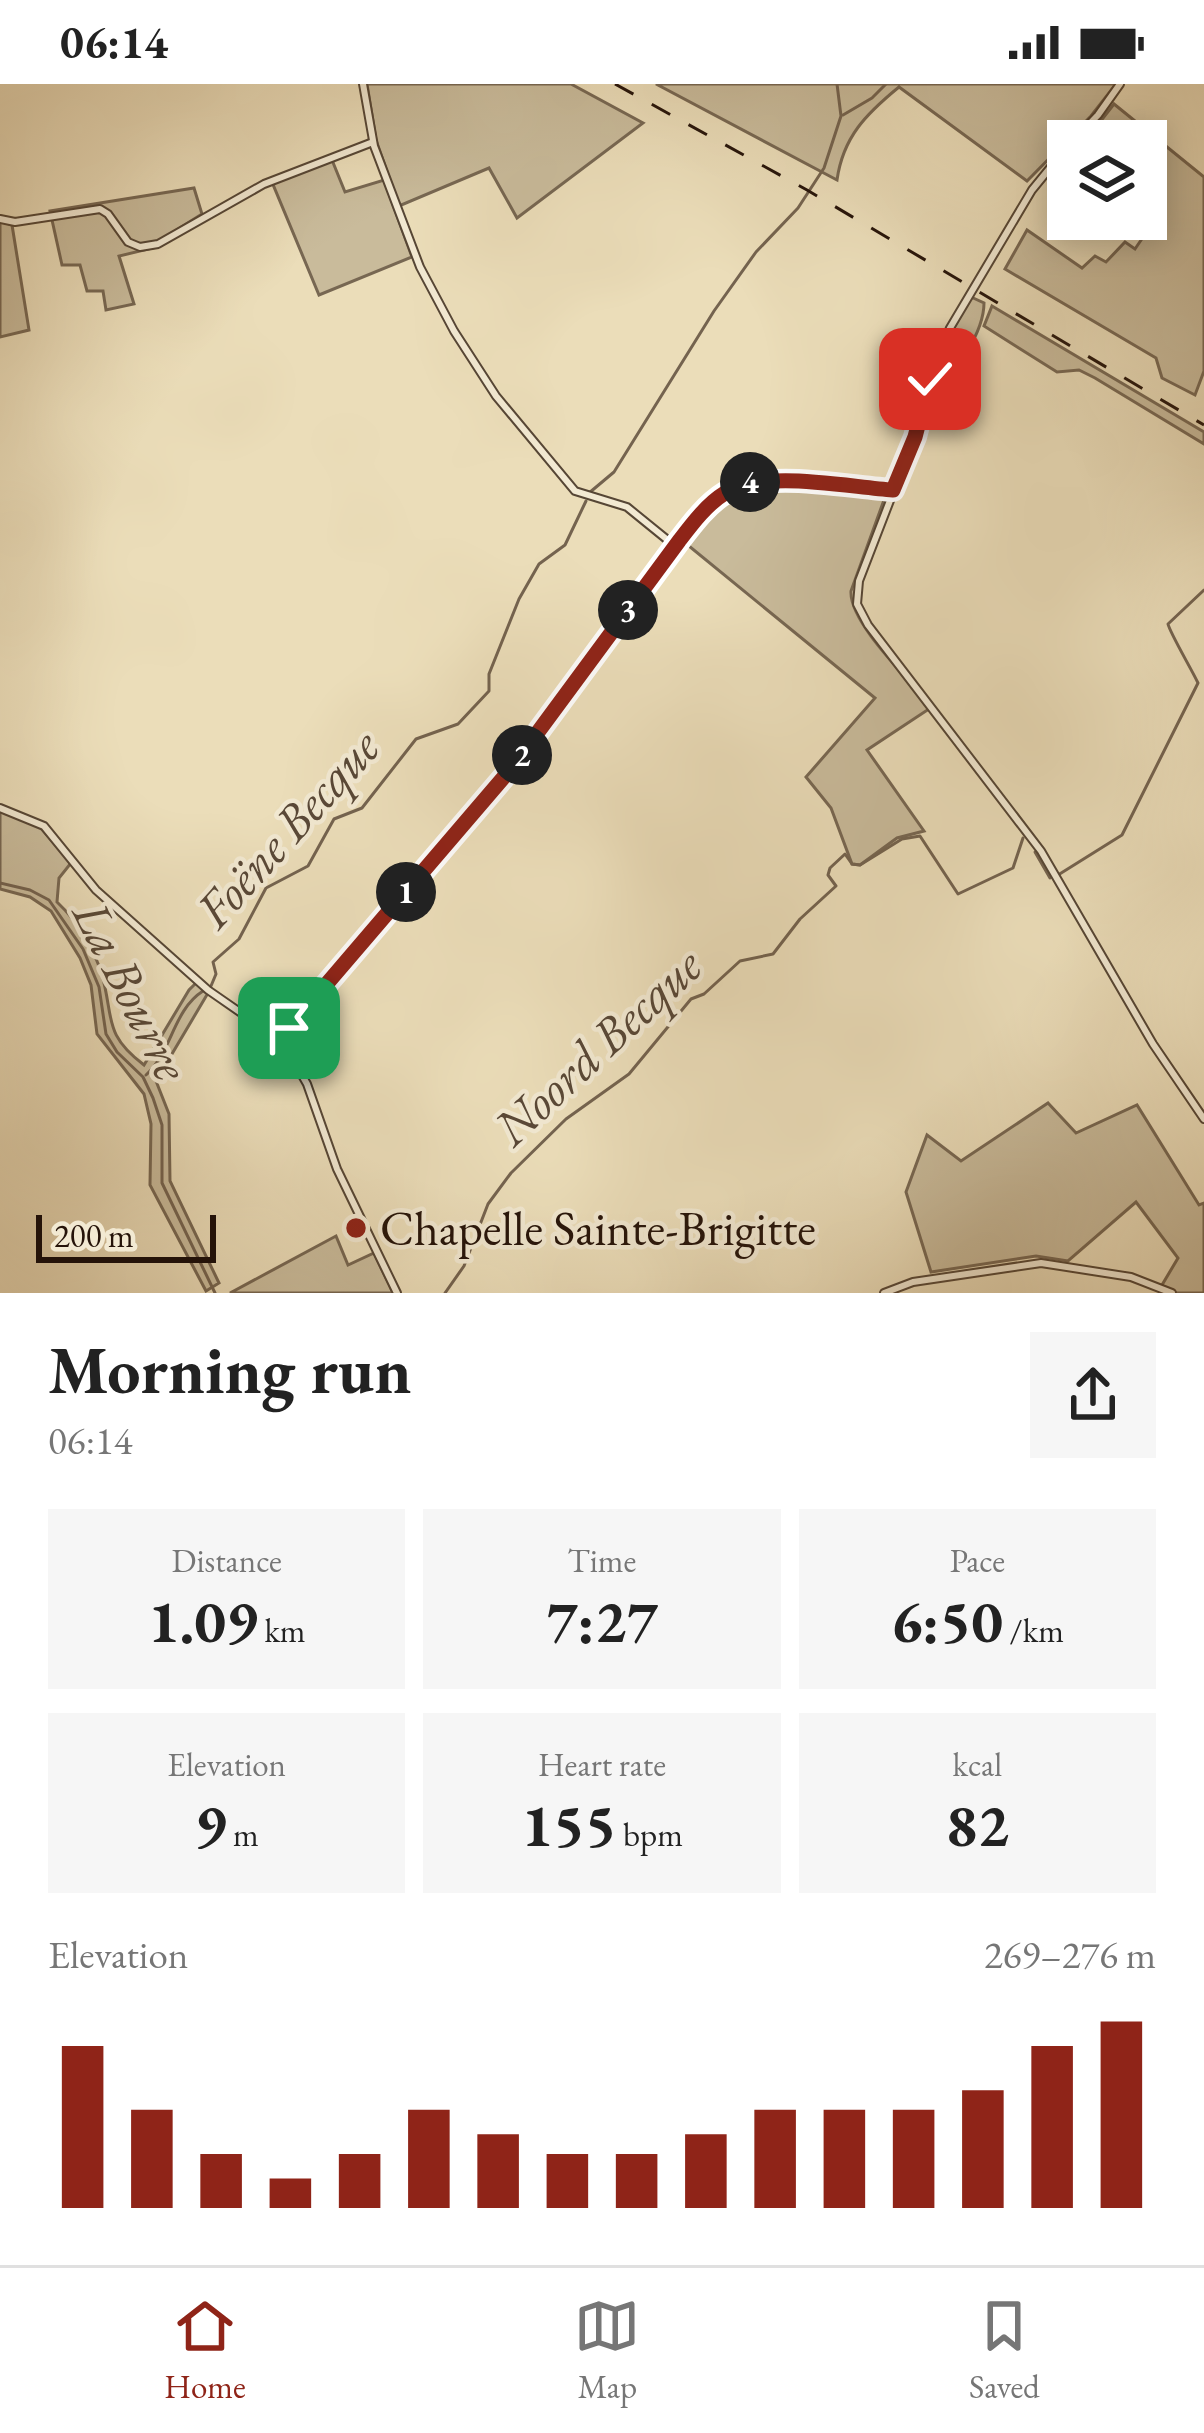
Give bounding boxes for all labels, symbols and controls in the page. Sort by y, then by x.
text: 06:14 [60,13,168,71]
map controls [1047,120,1167,240]
button: layers [1047,120,1167,240]
pin [879,328,981,430]
icon: check [897,346,963,412]
pin: 4 [720,452,780,512]
text: 4 [741,460,759,503]
pin: 3 [598,580,658,640]
text: 3 [619,588,637,631]
water label: Foëne Becque [180,714,394,942]
pin: 2 [492,725,552,785]
text: 2 [513,733,531,776]
pin: 1 [376,862,436,922]
text: 1 [397,870,415,913]
water label: La Bourre [57,886,206,1092]
water label: Noord Becque [478,932,716,1160]
pin [238,977,340,1079]
icon: arrive [256,995,322,1061]
place label: Chapelle Sainte-Brigitte [380,1197,816,1259]
scale bar [36,1209,216,1262]
text: 200 m [54,1214,134,1257]
marker: Chapelle Sainte-Brigitte [343,1215,369,1241]
text: Morning run [48,1327,412,1413]
button: share [1030,1332,1156,1458]
text: 06:14 [48,1415,133,1466]
text: Distance [172,1539,282,1582]
text: Time [568,1539,636,1582]
text: Pace [950,1539,1005,1582]
text: 1.09 [148,1582,258,1660]
text: 7:27 [546,1582,658,1660]
text: 6:50 [891,1582,1003,1660]
text: km [258,1609,306,1652]
text: /km [1003,1609,1064,1652]
text: Elevation [167,1743,286,1786]
text: Heart rate [538,1743,666,1786]
text: kcal [953,1743,1002,1786]
text: 9 [195,1786,226,1864]
text: 155 [521,1786,616,1864]
text: 82 [946,1786,1009,1864]
text: m [226,1813,259,1856]
text: bpm [616,1813,683,1856]
text: Elevation [48,1929,188,1980]
text: 269–276 m [984,1929,1156,1980]
tab: Home [164,2293,246,2408]
tab: Map [574,2293,640,2408]
tab: Saved [969,2293,1040,2408]

